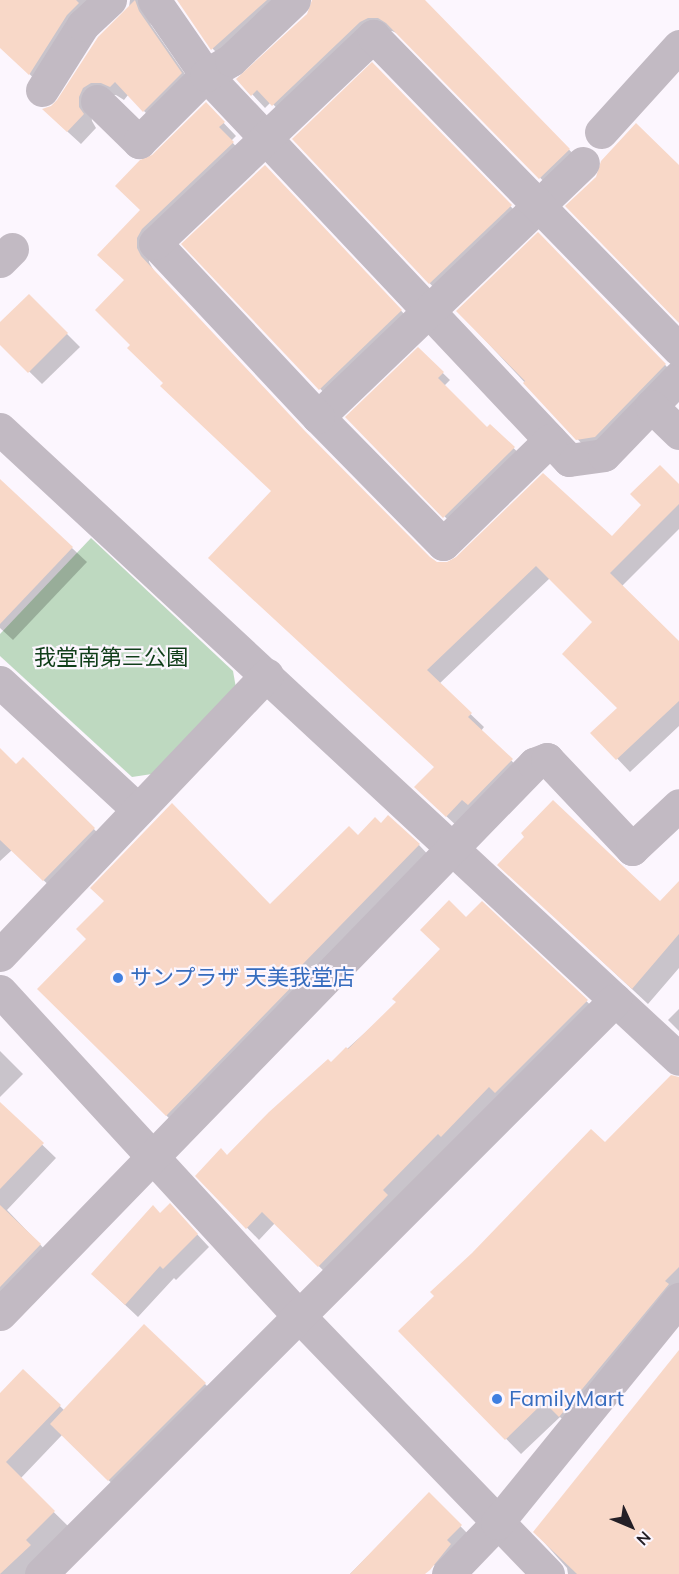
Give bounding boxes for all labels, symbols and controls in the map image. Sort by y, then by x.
park label: 我堂南第三公園 [34,645,188,671]
place label: サンプラザ 天美我堂店 [130,965,356,991]
marker: サンプラザ 天美我堂店 [111,971,125,985]
place label: FamilyMart [509,1386,624,1412]
marker: FamilyMart [490,1392,504,1406]
north arrow [601,1496,661,1556]
text: N [633,1527,655,1550]

